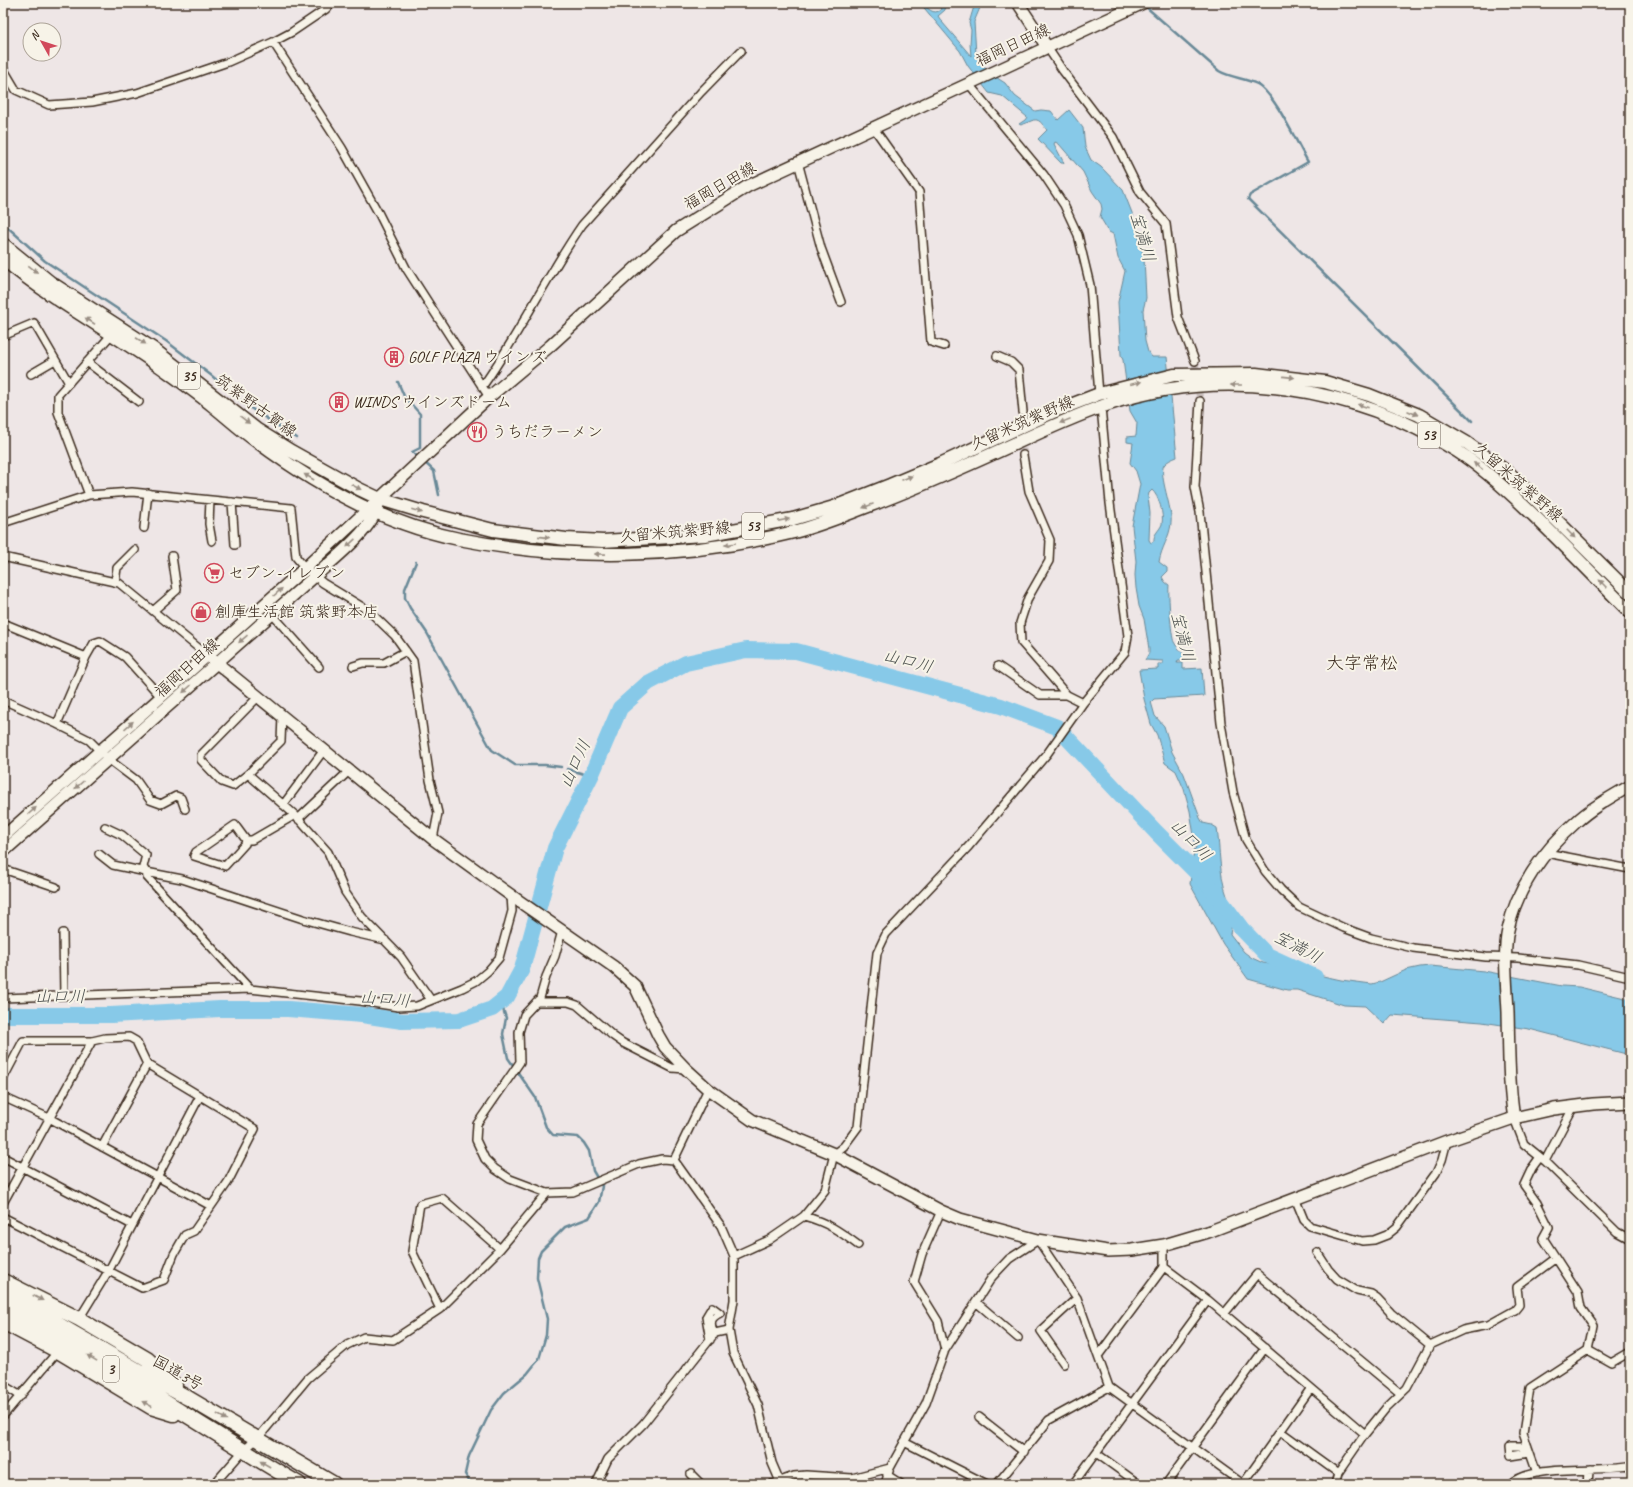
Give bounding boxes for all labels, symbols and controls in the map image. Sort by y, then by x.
street label: 福岡日田線 [973,19,1053,71]
north arrow [22,22,62,62]
text: N [27,27,43,43]
street label: 福岡日田線 [680,157,760,215]
water label: 宝満川 [1126,210,1160,264]
one-way arrow [27,265,38,273]
one-way arrow [84,317,95,325]
one-way arrow [136,337,146,345]
building icon: GOLF PLAZA ウインズ [383,346,405,368]
place label: GOLF PLAZA ウインズ [408,347,547,367]
road number: 35 [178,363,200,389]
street label: 筑紫野古賀線 [211,370,301,442]
one-way arrow [1283,374,1295,380]
one-way arrow [1130,380,1143,386]
one-way arrow [1229,382,1242,388]
building icon: WINDS ウインズドーム [328,391,350,413]
street label: 久留米筑紫野線 [967,391,1077,455]
place label: WINDS ウインズドーム [353,392,512,412]
one-way arrow [1357,403,1369,409]
one-way arrow [1408,410,1419,416]
one-way arrow [239,415,250,424]
one-way arrow [1058,419,1070,425]
restaurant icon: うちだラーメン [466,421,488,443]
place label: うちだラーメン [491,422,603,442]
road number: 53 [1418,422,1440,448]
street label: 久留米筑紫野線 [1469,438,1567,526]
one-way arrow [1472,462,1483,471]
one-way arrow [304,474,315,481]
one-way arrow [902,475,914,481]
one-way arrow [350,484,361,490]
one-way arrow [862,504,874,510]
one-way arrow [411,508,423,514]
road number: 53 [742,513,764,539]
street label: 久留米筑紫野線 [618,517,732,547]
one-way arrow [778,517,791,523]
one-way arrow [1566,529,1576,539]
one-way arrow [538,533,550,540]
one-way arrow [345,538,356,547]
one-way arrow [724,541,736,547]
one-way arrow [593,551,606,557]
supermarket icon: セブン-イレブン [203,562,225,584]
place label: セブン-イレブン [228,563,345,583]
one-way arrow [1598,579,1607,589]
one-way arrow [273,587,283,596]
shop icon: 創庫生活館 筑紫野本店 [190,601,212,623]
place label: 創庫生活館 筑紫野本店 [215,602,379,622]
water label: 宝満川 [1167,610,1199,664]
street label: 福岡日田線 [151,634,223,702]
one-way arrow [239,634,248,643]
water label: 山口川 [881,644,935,678]
district label: 大字常松 [1326,652,1398,674]
one-way arrow [182,684,193,693]
one-way arrow [124,720,135,729]
water label: 山口川 [555,736,595,792]
one-way arrow [74,780,84,790]
one-way arrow [27,806,37,815]
water label: 山口川 [1166,814,1216,866]
water label: 宝満川 [1271,926,1325,968]
water label: 山口川 [35,986,86,1007]
water label: 山口川 [359,986,411,1012]
one-way arrow [32,1295,44,1302]
street label: 国道3号 [149,1351,207,1395]
one-way arrow [87,1354,97,1362]
road number: 3 [103,1356,119,1382]
one-way arrow [142,1401,153,1407]
one-way arrow [216,1414,228,1421]
one-way arrow [259,1461,271,1468]

